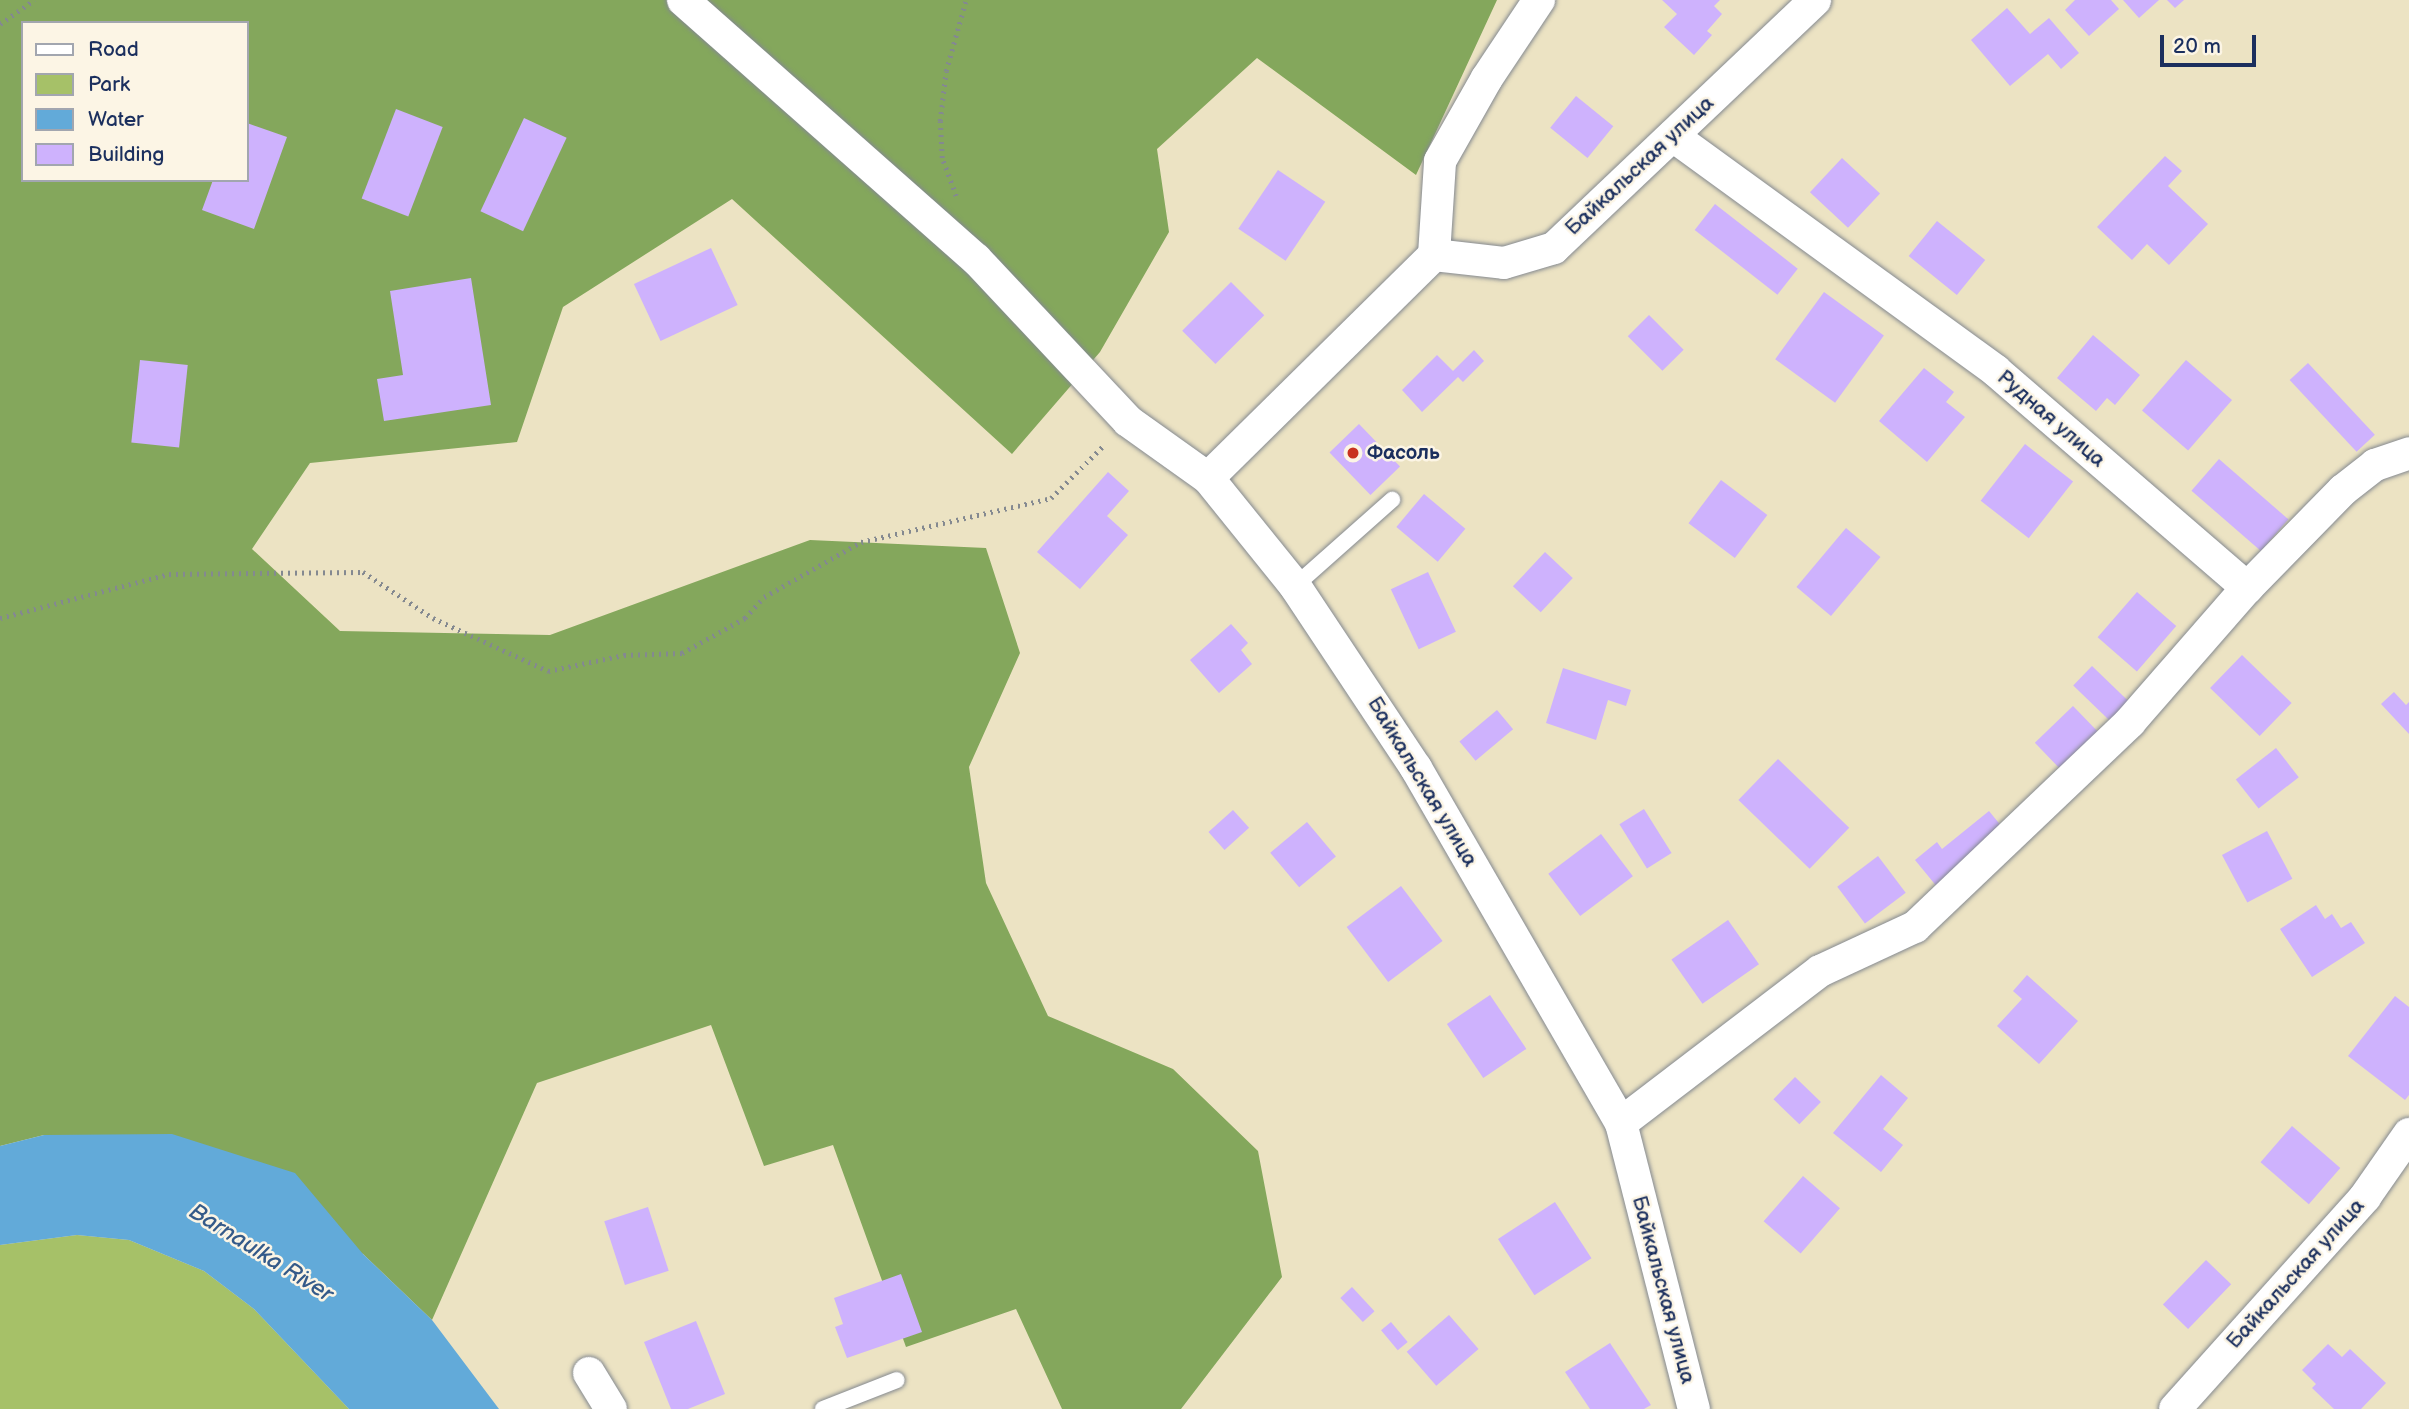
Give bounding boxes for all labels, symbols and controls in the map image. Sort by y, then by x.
legend [21,21,248,182]
scale bar [2164,21,2260,65]
text: 20 m [2173,34,2221,59]
text: Road [88,37,139,62]
text: Park [88,72,130,97]
street label: Байкальская улица [1561,91,1719,241]
text: Water [88,107,144,132]
text: Building [88,142,164,167]
street label: Рудная улица [1992,365,2110,473]
place label: Фасоль [1367,440,1440,466]
marker: Фасоль [1345,445,1361,461]
street label: Байкальская улица [1361,693,1483,871]
street label: Байкальская улица [1626,1193,1700,1387]
street label: Байкальская улица [2222,1194,2370,1354]
water label: Barnaulka River [184,1198,338,1308]

